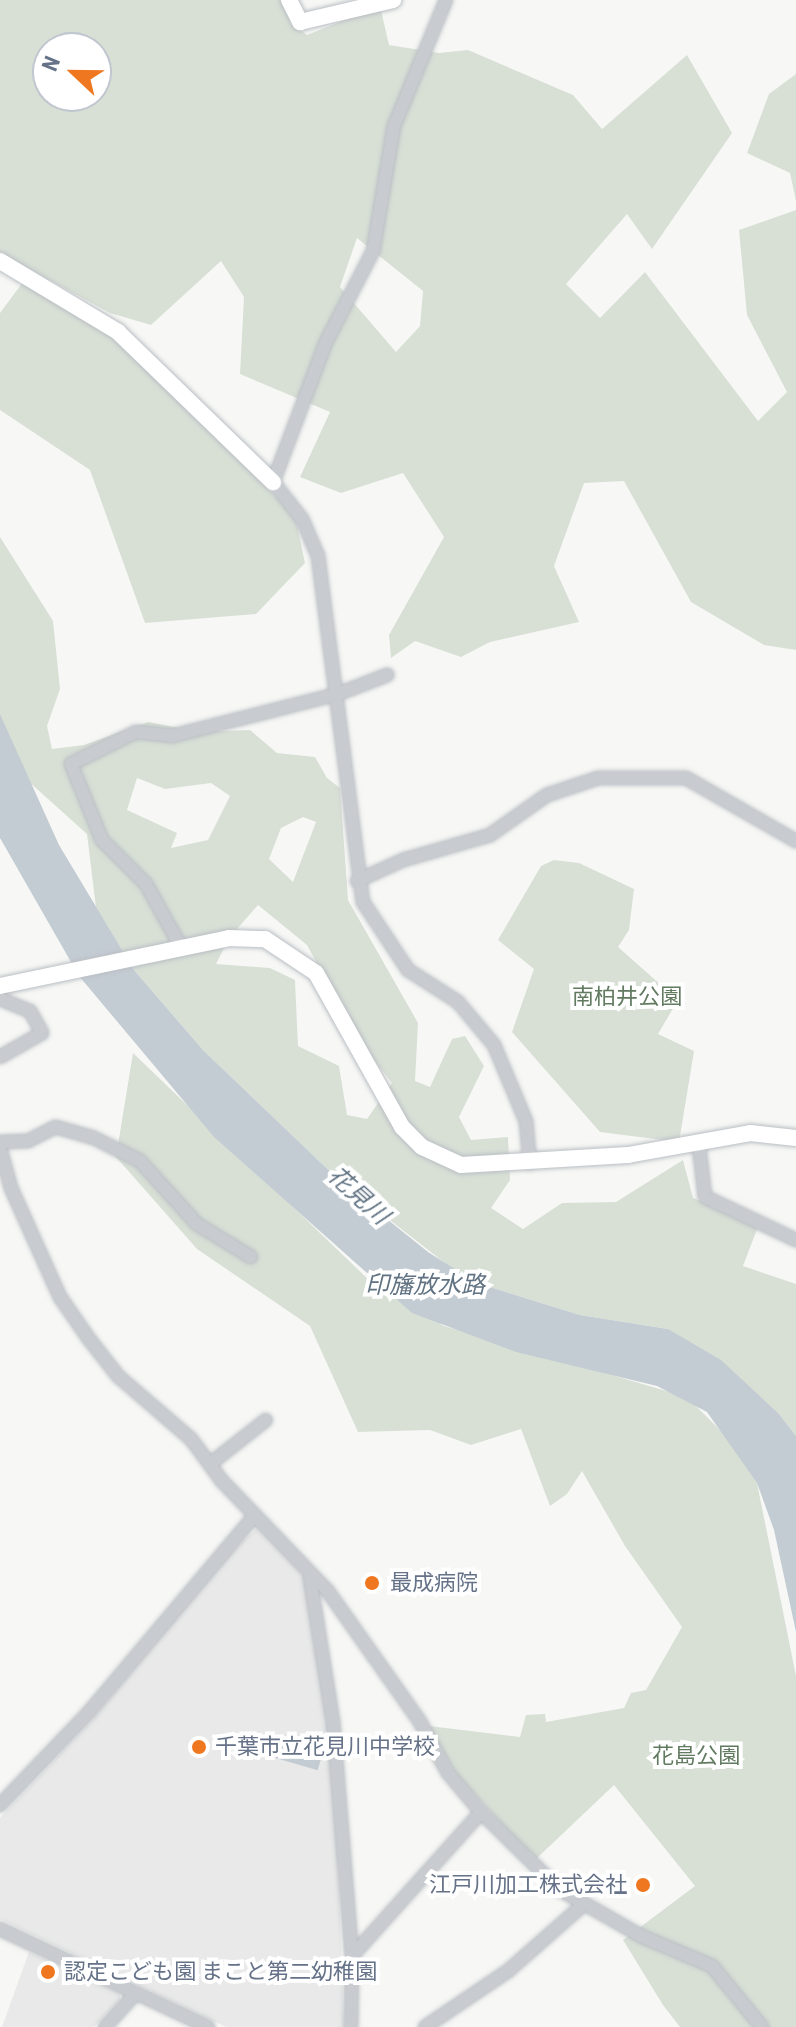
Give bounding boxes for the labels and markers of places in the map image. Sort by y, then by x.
place label: 最成病院 [390,1570,478,1596]
marker: 最成病院 [361,1572,383,1594]
place label: 千葉市立花見川中学校 [215,1734,435,1760]
marker: 千葉市立花見川中学校 [190,1738,208,1756]
place label: 江戸川加工株式会社 [429,1872,627,1898]
marker: 江戸川加工株式会社 [634,1876,652,1894]
place label: 認定こども園 まこと第二幼稚園 [64,1959,377,1985]
marker: 認定こども園 まこと第二幼稚園 [39,1963,57,1981]

